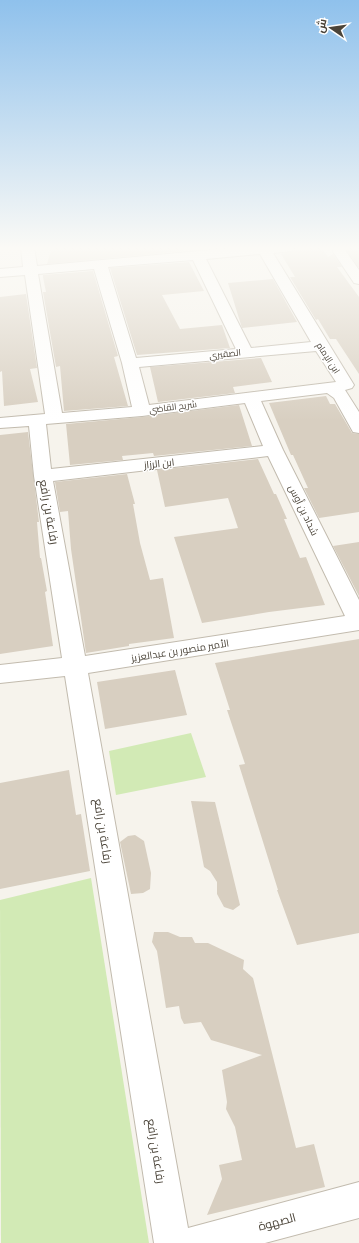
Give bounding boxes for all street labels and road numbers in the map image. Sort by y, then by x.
street label: ابن الإمام [313,340,343,377]
street label: الصقيري [209,346,242,363]
street label: شريح القاضي [148,398,198,417]
street label: ابن الرزاز [142,455,175,473]
street label: رفاعة بن رافع [34,478,63,546]
street label: شداد بن أوس [285,483,321,538]
street label: الأمير منصور بن عبدالعزيز [129,636,230,666]
street label: رفاعة بن رافع [89,797,116,865]
street label: رفاعة بن رافع [142,1117,169,1185]
street label: الصهوة [256,1209,298,1236]

